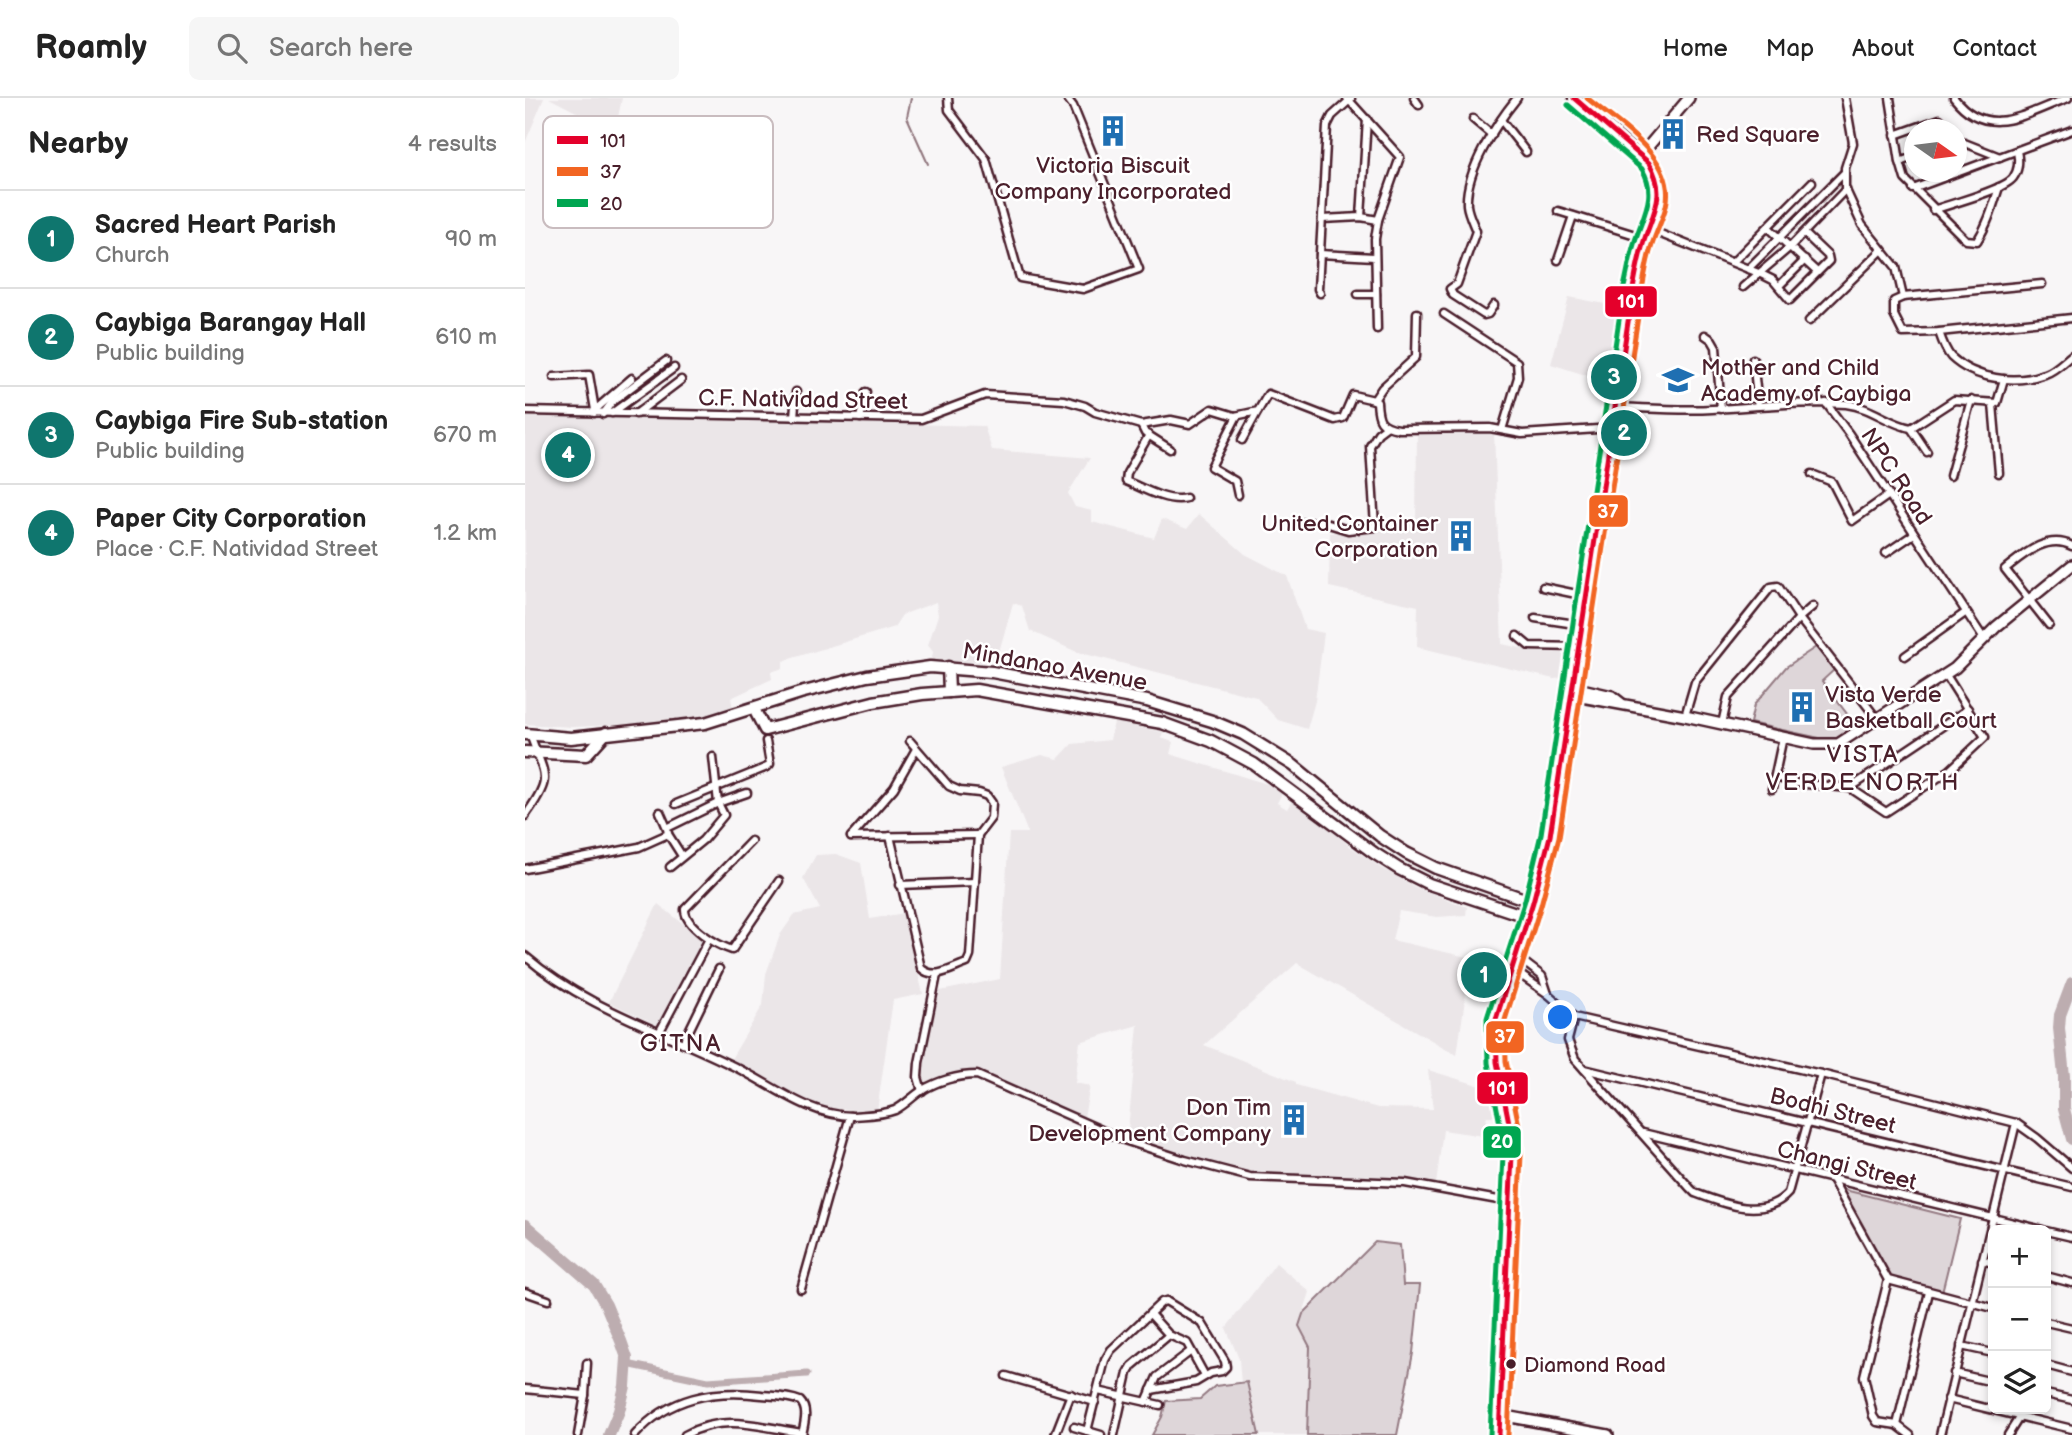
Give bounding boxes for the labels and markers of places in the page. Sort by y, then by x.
building icon: Victoria Biscuit Company Incorporated [1096,114,1130,148]
building icon: Red Square [1656,117,1690,151]
place label: Red Square [1696,121,1820,149]
place label: Victoria Biscuit Company Incorporated [994,152,1232,206]
pin: 3 [1591,351,1637,403]
place label: Mother and Child Academy of Caybiga [1701,354,1912,408]
school or university icon: Mother and Child Academy of Caybiga [1661,363,1695,397]
pin: 2 [1601,407,1647,459]
pin: 4 [545,429,591,481]
place label: United Container Corporation [1261,510,1439,564]
building icon: United Container Corporation [1444,519,1478,553]
place label: Vista Verde Basketball Court [1825,681,1997,735]
building icon: Vista Verde Basketball Court [1785,690,1819,724]
pin: 1 [1461,949,1507,1001]
place label: Don Tim Development Company [1028,1094,1272,1148]
building icon: Don Tim Development Company [1277,1103,1311,1137]
place label: Diamond Road [1524,1353,1666,1378]
marker: Diamond Road [1504,1357,1518,1371]

